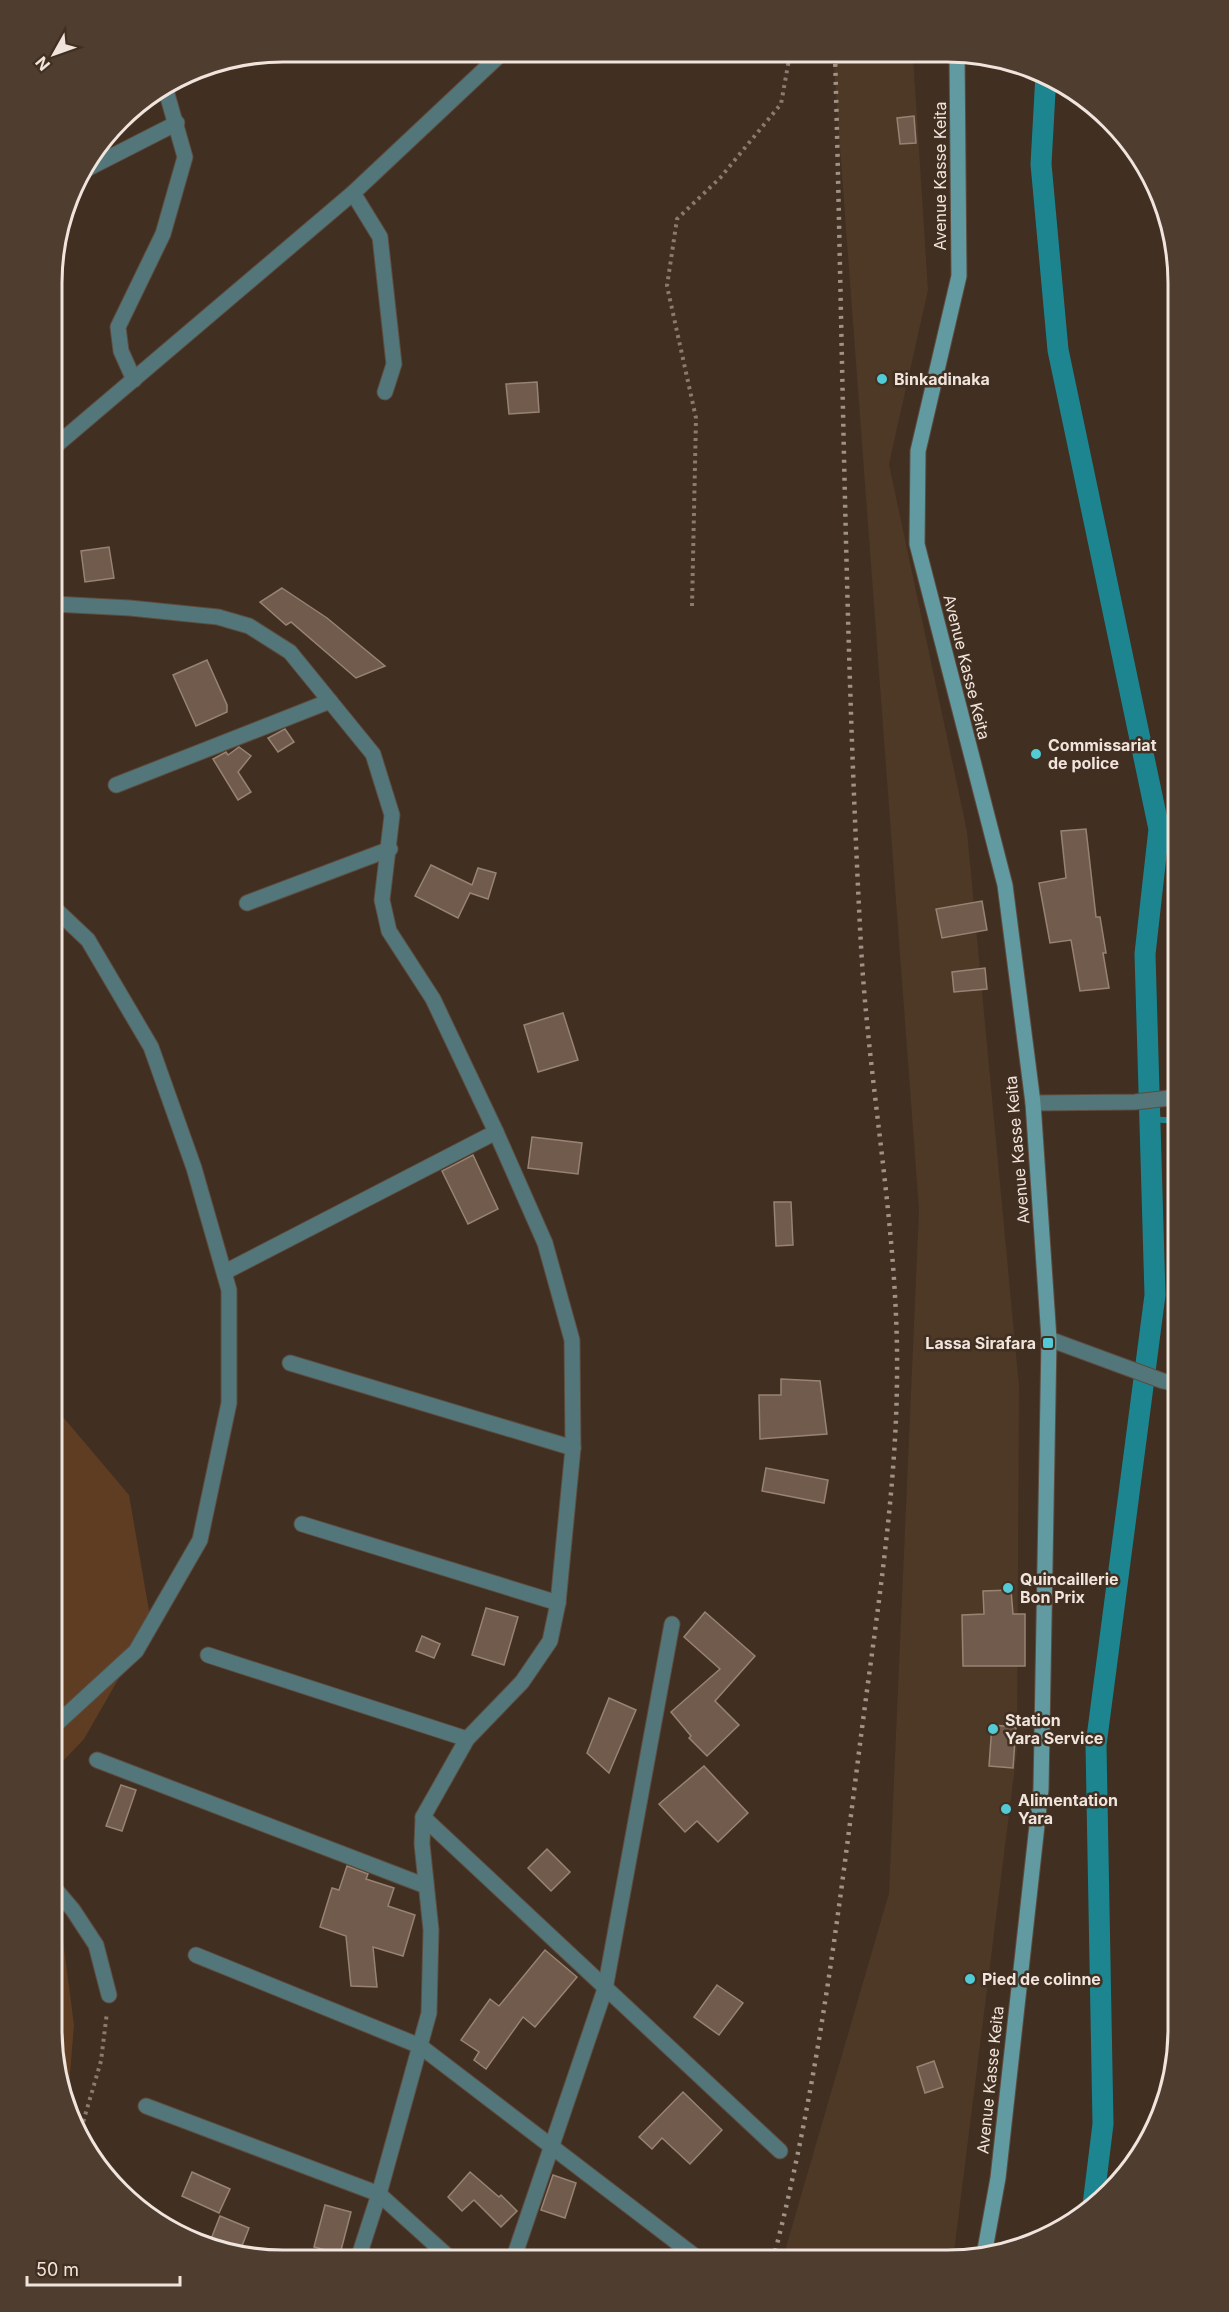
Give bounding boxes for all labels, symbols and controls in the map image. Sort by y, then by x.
north arrow [24,24,84,84]
text: N [31,53,54,75]
street label: Avenue Kasse Keita [930,102,950,250]
place label: Binkadinaka [894,369,990,389]
marker: Binkadinaka [875,372,889,386]
street label: Avenue Kasse Keita [939,592,995,742]
place label: Commissariat de police [1048,735,1157,773]
marker: Commissariat de police [1029,747,1043,761]
street label: Avenue Kasse Keita [1001,1075,1033,1225]
place label: Lassa Sirafara [925,1333,1036,1353]
marker: Lassa Sirafara [1041,1336,1055,1350]
place label: Quincaillerie Bon Prix [1020,1569,1119,1607]
marker: Quincaillerie Bon Prix [1001,1581,1015,1595]
place label: Station Yara Service [1005,1710,1103,1748]
marker: Station Yara Service [986,1722,1000,1736]
place label: Alimentation Yara [1018,1790,1118,1828]
marker: Alimentation Yara [999,1802,1013,1816]
place label: Pied de colinne [982,1969,1101,1989]
marker: Pied de colinne [963,1972,977,1986]
street label: Avenue Kasse Keita [972,2005,1008,2155]
scale bar [27,2249,180,2287]
text: 50 m [36,2259,79,2280]

